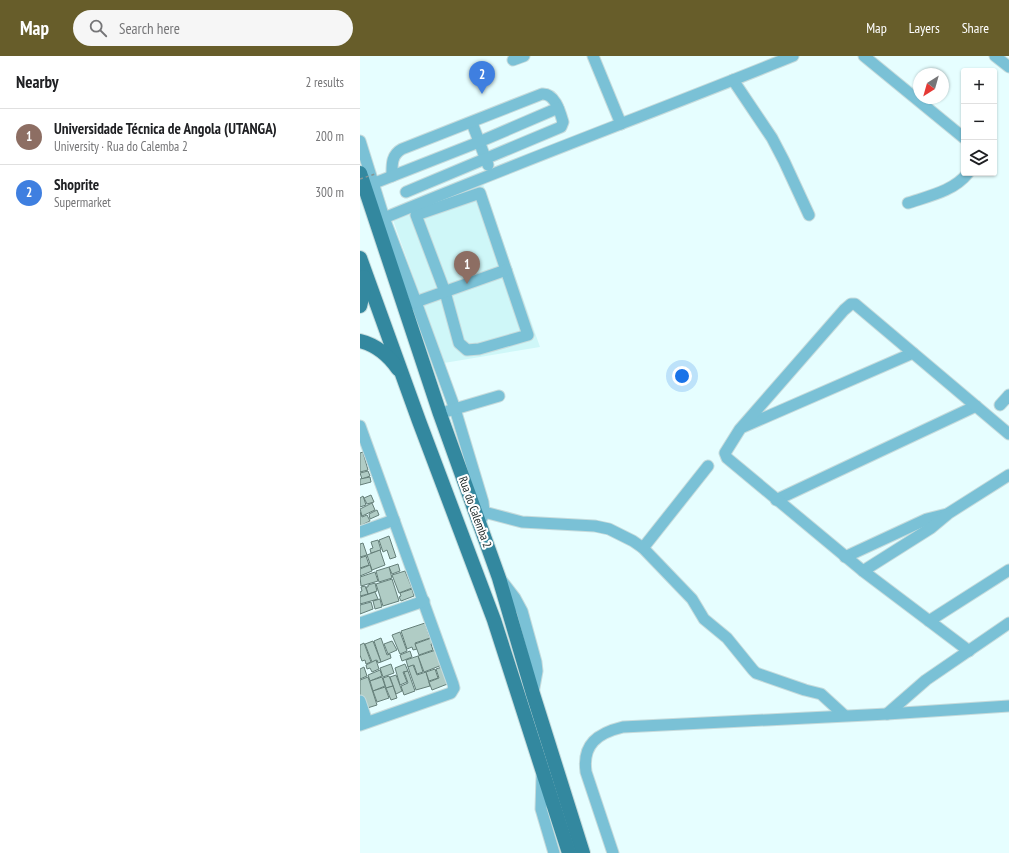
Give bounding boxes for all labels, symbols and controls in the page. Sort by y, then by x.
search box [73,10,353,46]
text: Map [20,16,49,40]
icon: search [87,17,109,39]
text: Search here [119,19,180,38]
text: Map [866,19,887,37]
text: Layers [909,19,940,37]
text: Share [962,19,989,37]
pin: 2 [469,61,495,94]
north arrow [913,68,949,104]
map controls [961,68,997,176]
button: + [961,68,997,104]
text: Nearby [16,71,59,93]
text: 2 results [305,74,344,91]
button: − [961,104,997,140]
text: Universidade Técnica de Angola (UTANGA) [54,119,277,138]
text: 1 [26,128,32,145]
text: 200 m [315,128,344,145]
text: University · Rua do Calemba 2 [54,138,188,155]
button: layers [961,140,997,176]
text: Shoprite [54,175,99,194]
text: 2 [26,184,32,201]
text: 300 m [315,184,344,201]
text: Supermarket [54,194,111,211]
pin: 1 [454,251,480,284]
your location [672,366,692,386]
street label: Rua do Calemba 2 [456,474,495,550]

